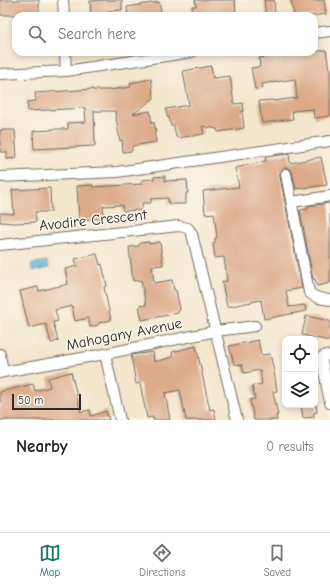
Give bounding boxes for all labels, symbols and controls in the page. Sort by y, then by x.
search box [12,12,318,56]
icon: search [26,23,48,45]
text: Search here [58,25,136,43]
street label: Avodire Crescent [38,205,148,235]
street label: Mahogany Avenue [65,314,184,354]
map controls [282,336,318,408]
button: locate [282,336,318,372]
button: layers [282,372,318,408]
scale bar [12,392,81,411]
text: 50 m [18,394,43,407]
text: Nearby [16,437,67,456]
text: 0 results [266,439,314,454]
tab: Map [39,542,61,579]
tab: Directions [139,542,186,579]
tab: Saved [264,542,291,579]

